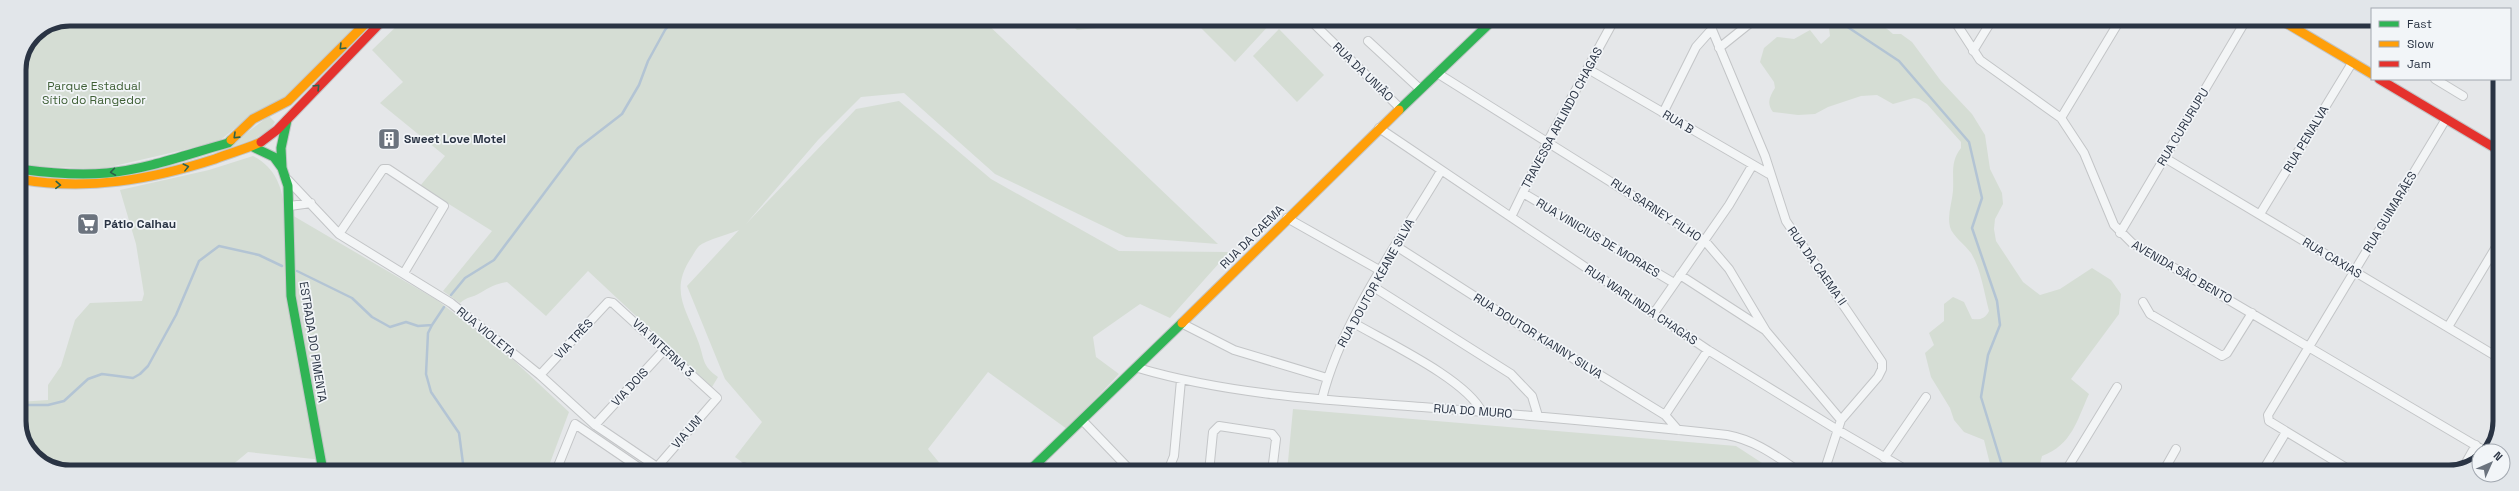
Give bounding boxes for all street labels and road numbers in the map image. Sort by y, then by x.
street label: RUA DA UNIÃO [1329,39,1397,105]
street label: TRAVESSA ARLINDO CHAGAS [1518,44,1606,192]
street label: RUA CURURUPU [2154,85,2212,169]
street label: RUA PENALVA [2280,102,2332,175]
street label: RUA B [1659,106,1697,138]
street label: RUA GUIMARÃES [2359,168,2421,256]
street label: RUA SARNEY FILHO [1608,175,1704,245]
street label: RUA VINICIUS DE MORAES [1533,195,1663,281]
street label: RUA DA CAEMA [1217,201,1288,272]
street label: RUA DOUTOR KEANE SILVA [1334,215,1418,350]
street label: RUA DA CAEMA II [1784,223,1850,309]
street label: RUA CAXIAS [2299,234,2365,282]
street label: AVENIDA SÃO BENTO [2129,237,2235,307]
street label: RUA WARLINDA CHAGAS [1582,261,1700,349]
street label: ESTRADA DO PIMENTA [296,280,331,404]
street label: RUA DOUTOR KIANNY SILVA [1470,290,1606,383]
street label: RUA VIOLETA [453,303,519,361]
street label: VIA INTERNA 3 [629,315,697,381]
street label: VIA TRÊS [551,316,597,362]
street label: VIA DOIS [608,364,652,410]
street label: RUA DO MURO [1433,400,1513,422]
street label: VIA UM [668,412,706,452]

